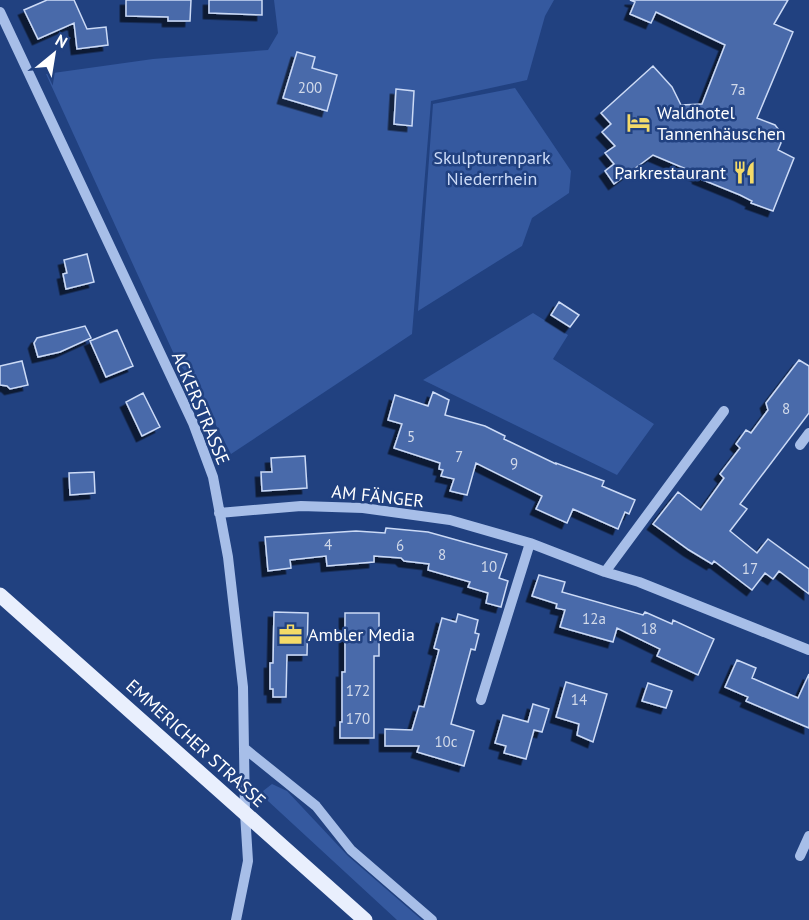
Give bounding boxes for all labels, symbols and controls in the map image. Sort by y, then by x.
north arrow [24,24,84,84]
text: N [52,30,71,52]
house number: 200 [298,78,322,97]
house number: 7a [731,80,745,99]
place label: Waldhotel Tannenhäuschen [657,101,786,145]
hotel icon: Waldhotel Tannenhäuschen [626,109,652,135]
park label: Skulpturenpark Niederrhein [433,146,551,190]
restaurant icon: Parkrestaurant [731,159,757,185]
place label: Parkrestaurant [614,161,726,184]
street label: ACKERSTRASSE [167,348,235,468]
house number: 8 [782,399,790,418]
house number: 5 [407,427,415,446]
house number: 7 [455,447,463,466]
house number: 9 [510,454,518,473]
street label: AM FÄNGER [331,480,426,512]
house number: 4 [324,535,332,554]
house number: 6 [396,536,404,555]
house number: 8 [438,545,446,564]
house number: 10 [481,557,497,576]
house number: 17 [742,559,758,578]
house number: 12a [582,609,606,628]
house number: 18 [641,619,657,638]
office icon: Ambler Media [277,621,303,647]
place label: Ambler Media [308,623,415,646]
street label: EMMERICHER STRASSE [121,674,271,812]
house number: 172 [346,681,370,700]
house number: 14 [571,690,587,709]
house number: 170 [346,709,370,728]
house number: 10c [434,732,458,751]

